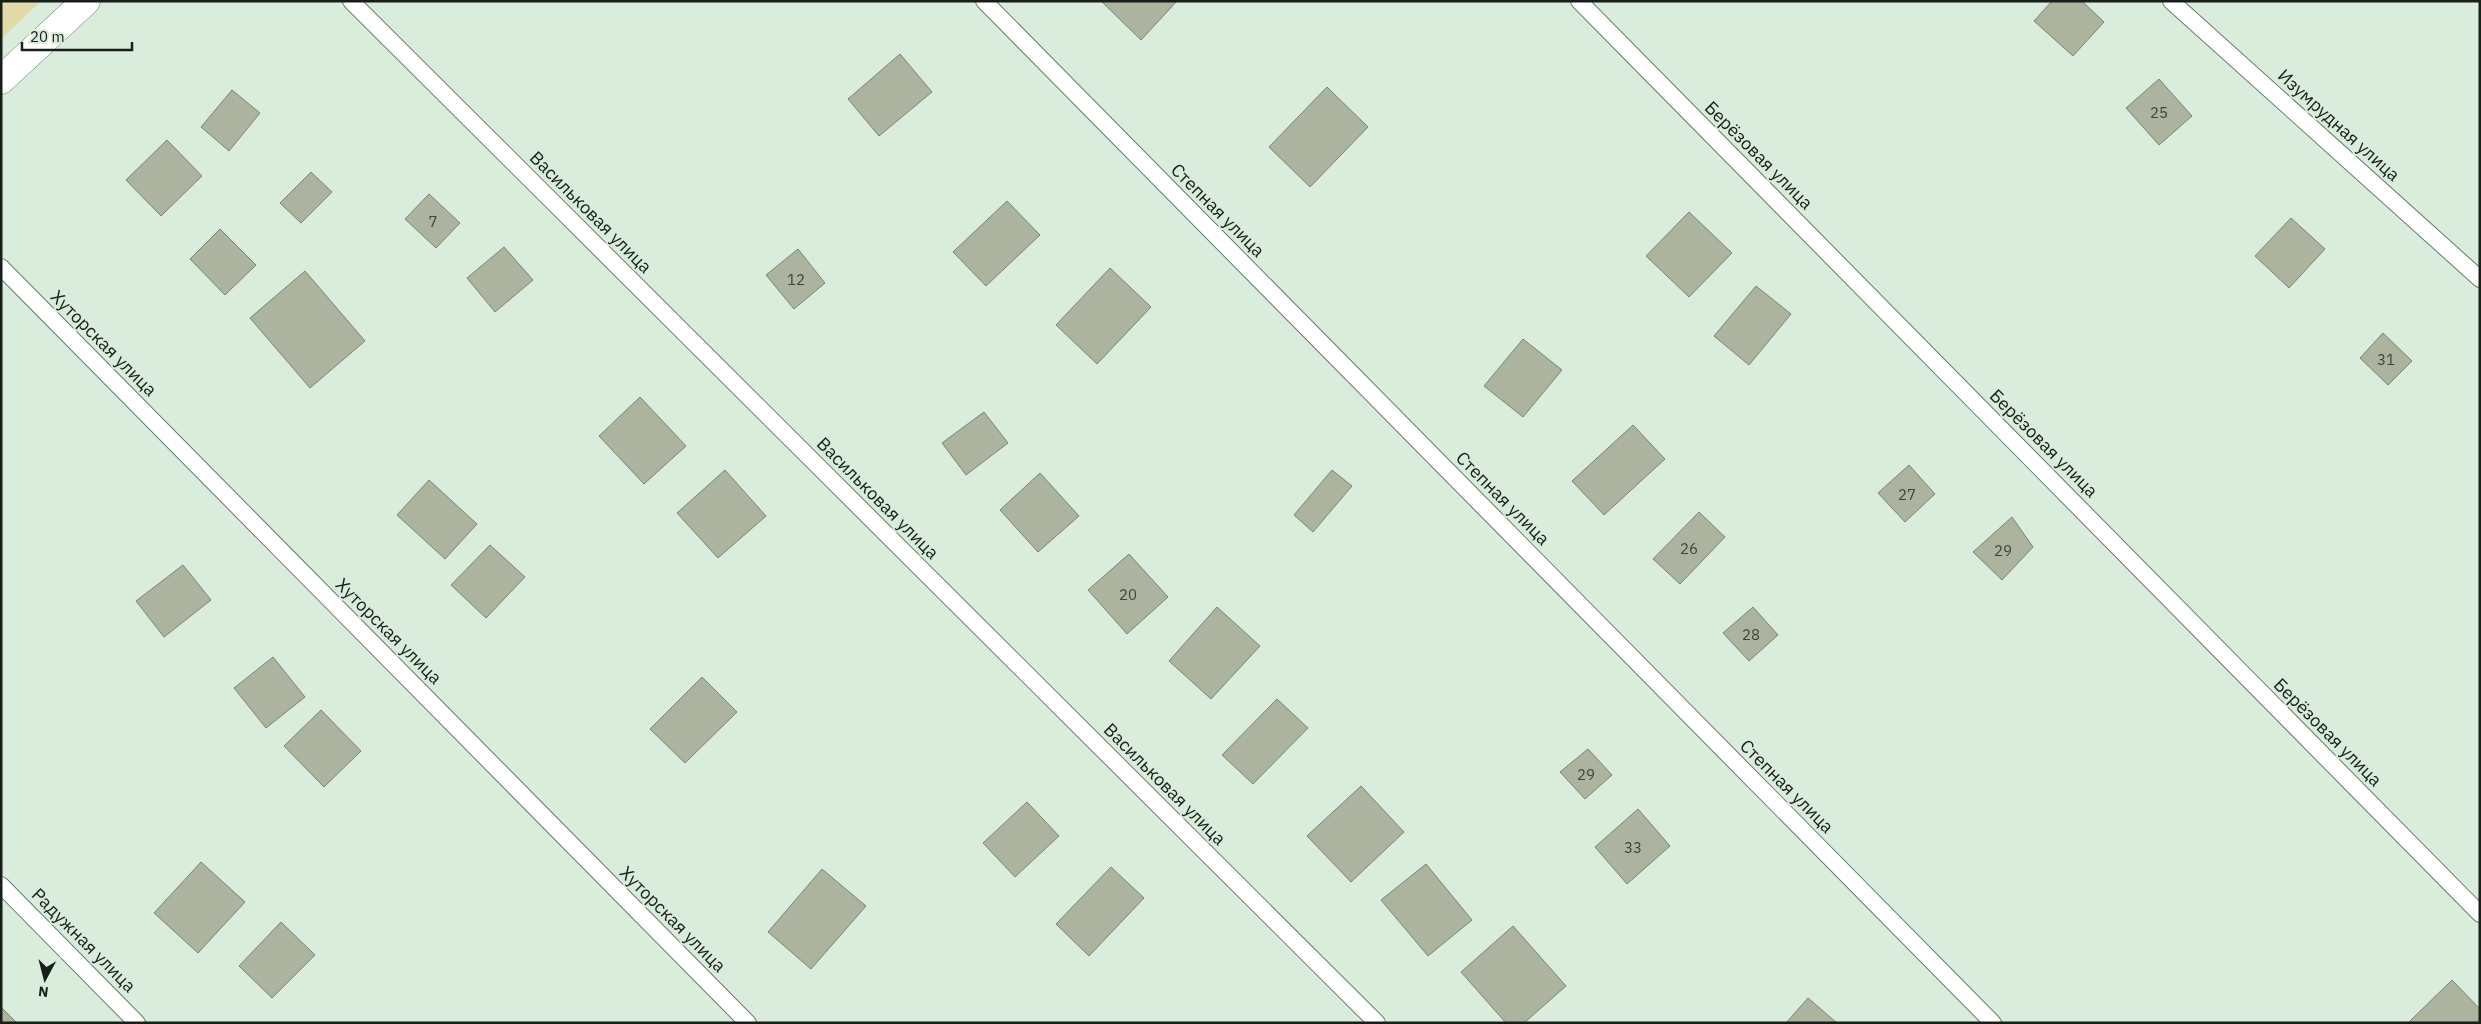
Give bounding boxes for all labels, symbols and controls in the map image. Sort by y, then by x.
scale bar [22,20,132,52]
text: 20 m [30,27,65,46]
street label: Изумрудная улица [2273,64,2405,186]
street label: Берёзовая улица [1700,96,1818,214]
house number: 25 [2150,103,2168,122]
street label: Васильковая улица [525,146,657,278]
street label: Степная улица [1166,158,1270,262]
house number: 7 [428,212,438,231]
house number: 12 [787,270,805,289]
street label: Хуторская улица [46,285,162,401]
house number: 31 [2377,350,2395,369]
street label: Берёзовая улица [1985,384,2103,502]
street label: Васильковая улица [812,432,944,564]
street label: Степная улица [1451,446,1555,550]
house number: 27 [1898,485,1916,504]
house number: 26 [1680,539,1698,558]
house number: 29 [1994,541,2012,560]
street label: Хуторская улица [331,573,447,689]
house number: 20 [1119,585,1137,604]
house number: 28 [1742,625,1760,644]
street label: Берёзовая улица [2269,673,2387,791]
street label: Васильковая улица [1099,718,1231,850]
street label: Степная улица [1735,734,1839,838]
house number: 29 [1577,765,1595,784]
house number: 33 [1624,838,1642,857]
street label: Хуторская улица [615,861,731,977]
street label: Радужная улица [27,883,141,997]
north arrow [20,954,70,1004]
text: N [37,982,50,1001]

